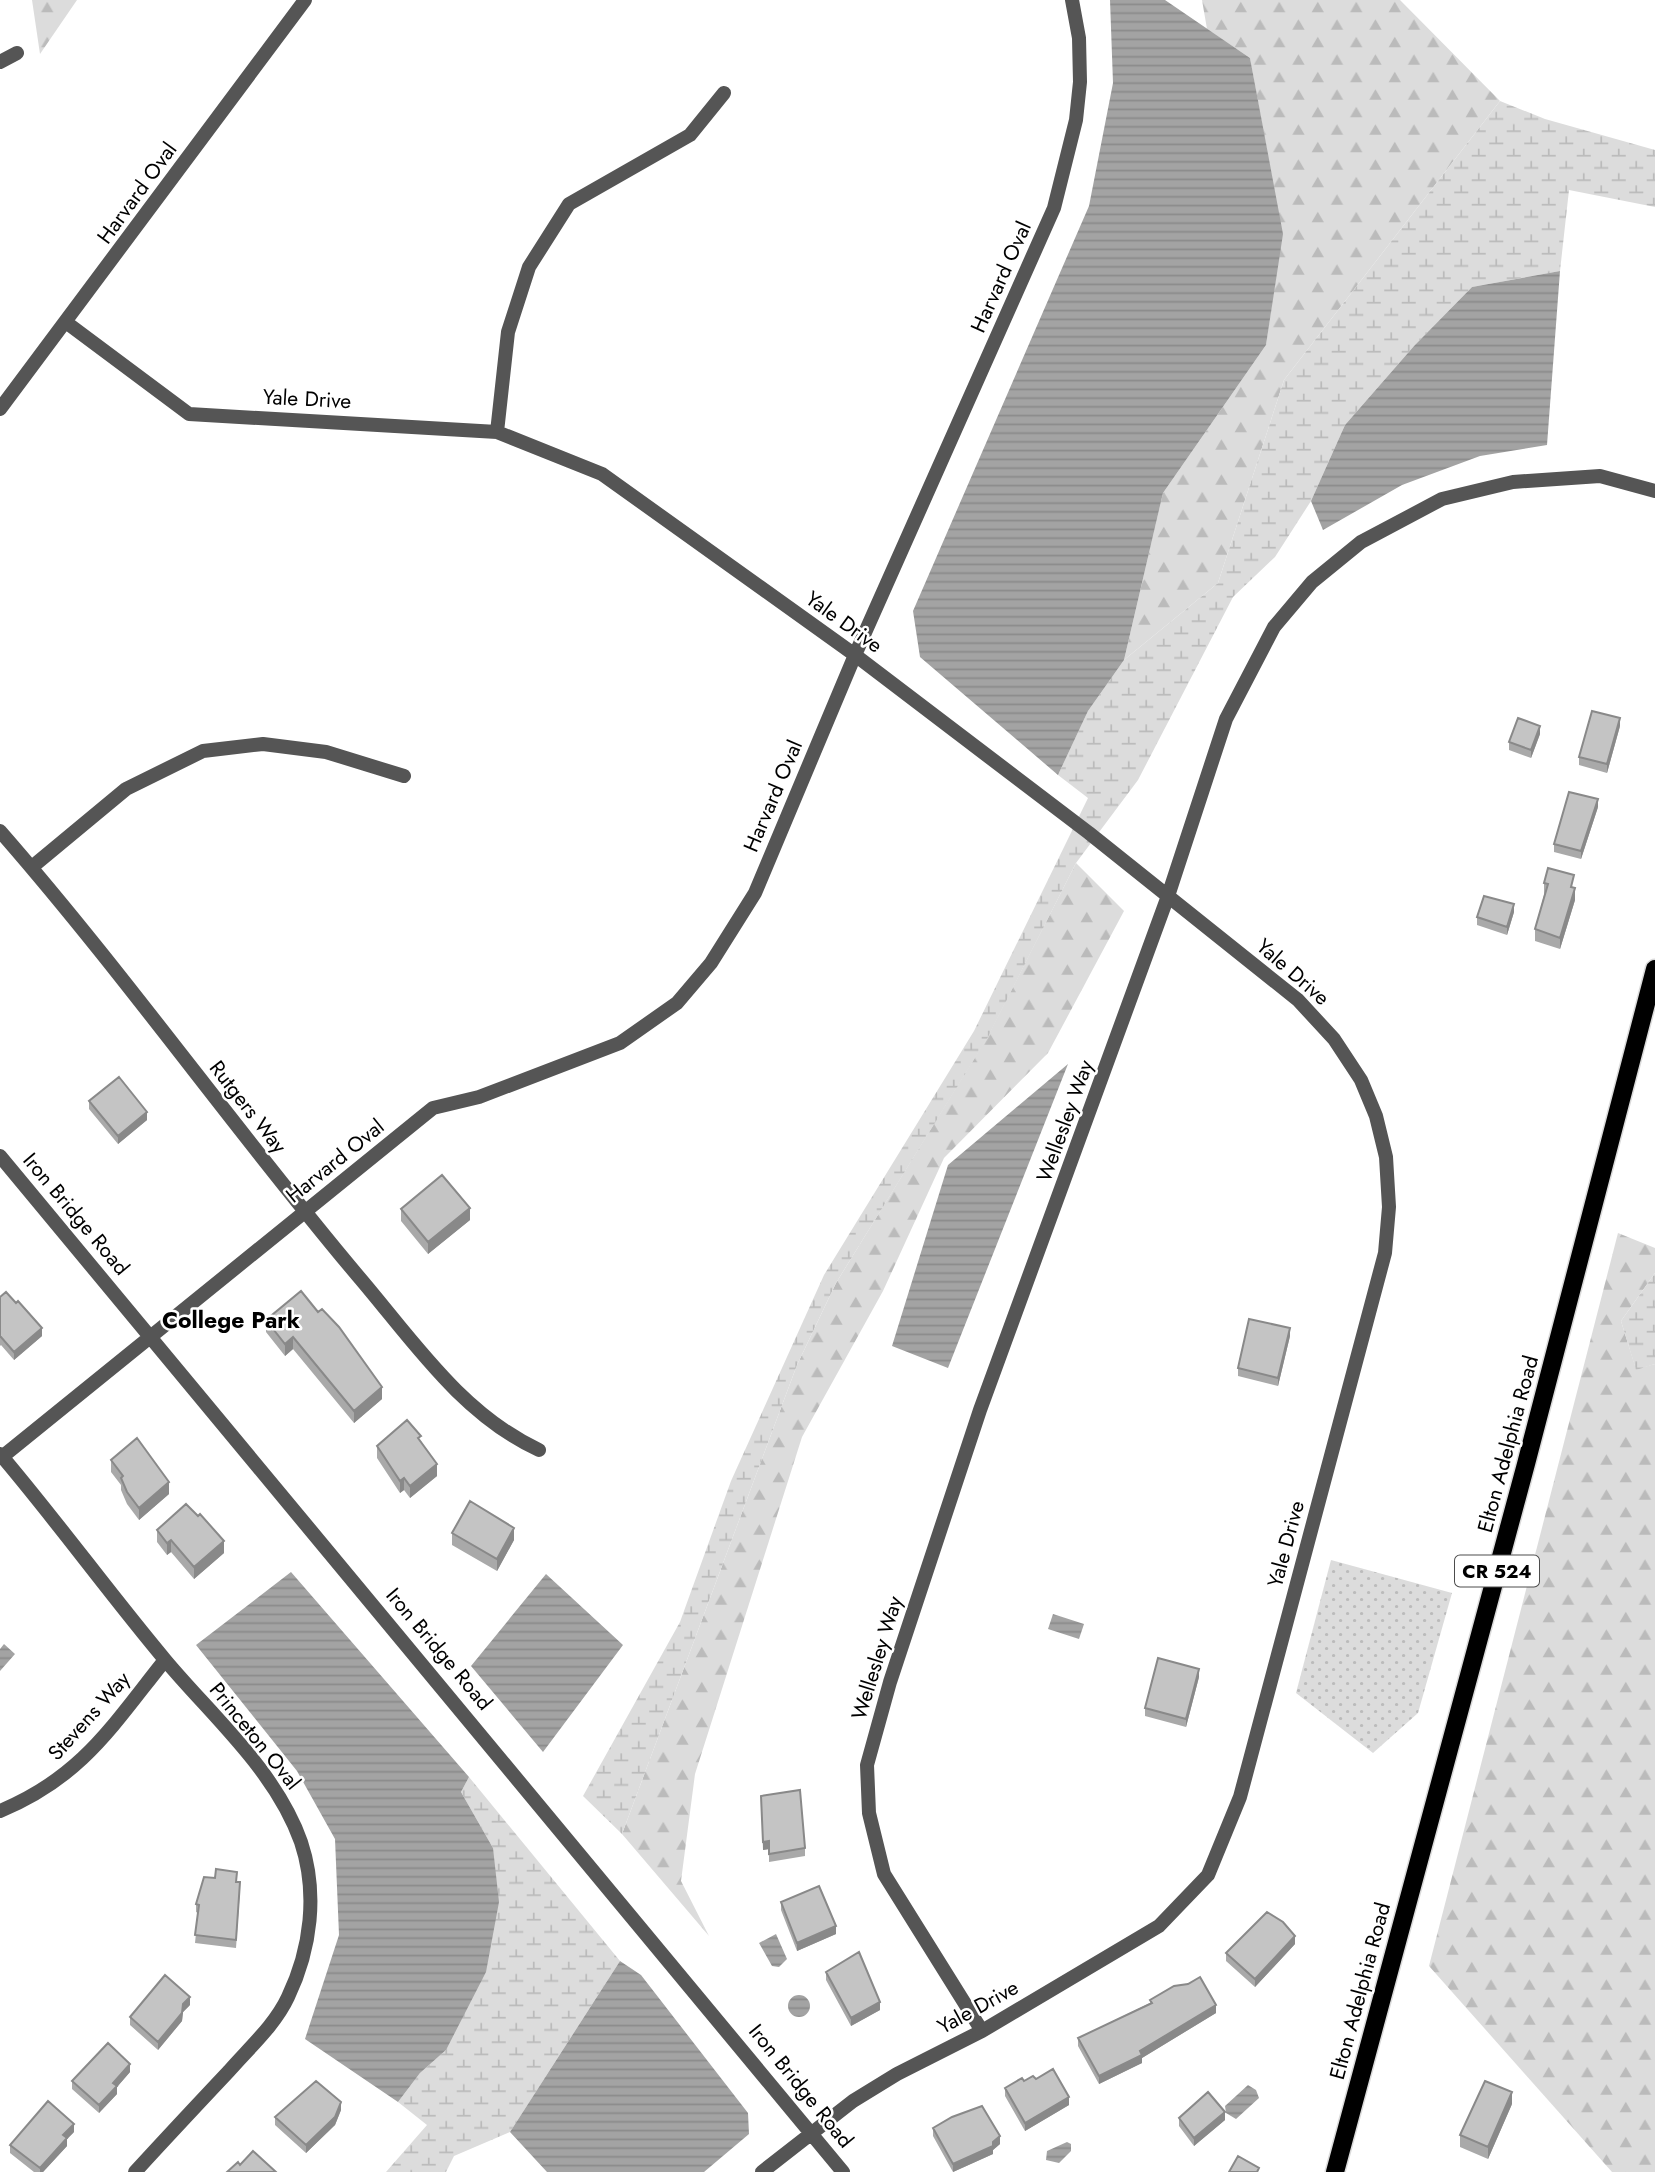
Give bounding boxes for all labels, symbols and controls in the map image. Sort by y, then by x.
street label: Harvard Oval [90,136,184,250]
street label: Harvard Oval [963,217,1039,337]
street label: Yale Drive [262,382,352,416]
street label: Yale Drive [799,584,889,660]
street label: Harvard Oval [736,735,810,857]
street label: Yale Drive [1250,932,1336,1012]
street label: Rutgers Way [202,1054,294,1160]
street label: Wellesley Way [1029,1055,1101,1186]
street label: Harvard Oval [279,1112,391,1210]
street label: Iron Bridge Road [16,1146,136,1282]
district label: College Park [162,1303,301,1337]
street label: Elton Adelphia Road [1470,1352,1546,1536]
street label: Yale Drive [1260,1497,1312,1591]
road number: CR 524 [1455,1555,1539,1586]
street label: Iron Bridge Road [379,1581,499,1717]
street label: Wellesley Way [844,1592,910,1723]
street label: Stevens Way [41,1664,138,1767]
street label: Princeton Oval [202,1676,308,1796]
street label: Elton Adelphia Road [1322,1899,1398,2083]
street label: Yale Drive [932,1972,1024,2042]
street label: Iron Bridge Road [742,2018,860,2154]

